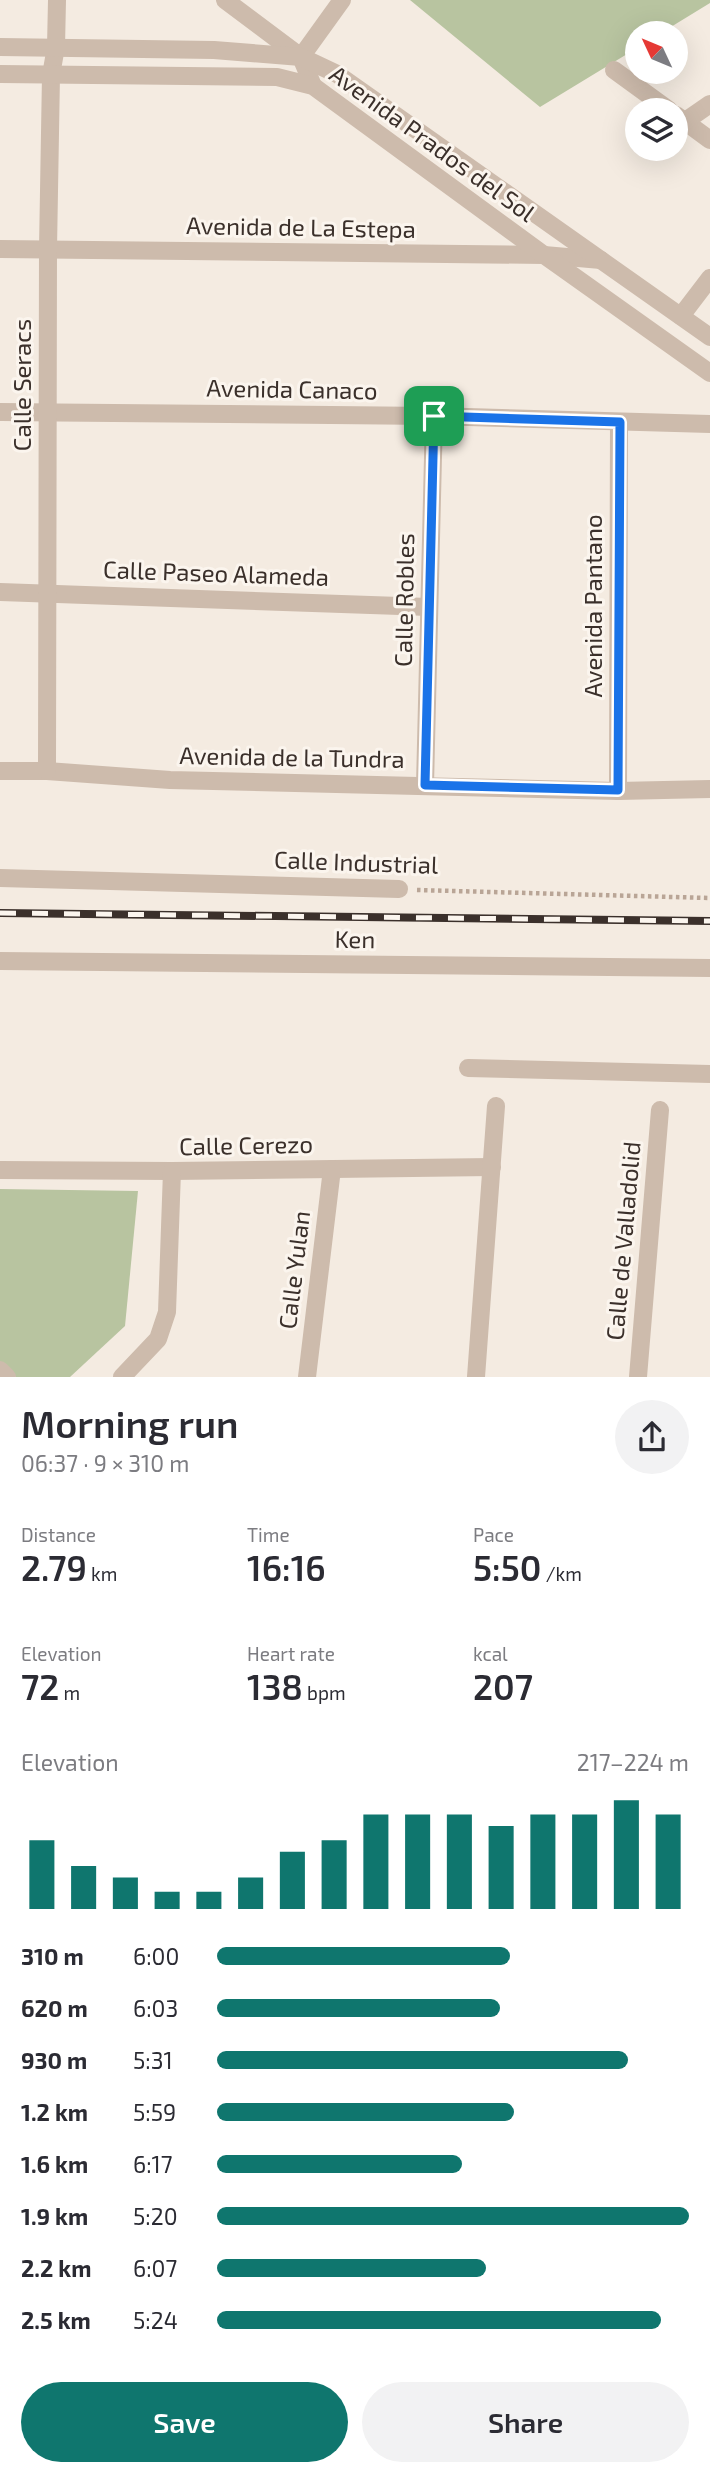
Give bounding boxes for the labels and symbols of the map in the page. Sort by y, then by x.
north arrow [625,21,688,84]
street label: Avenida Prados del Sol [325,59,541,227]
street label: Avenida de La Estepa [186,210,416,243]
street label: Calle Seracs [7,319,36,451]
street label: Avenida Canaco [206,373,378,404]
pin [404,386,464,446]
street label: Avenida Pantano [578,514,607,698]
street label: Calle Robles [388,533,419,667]
street label: Calle Paseo Alameda [103,554,330,591]
street label: Avenida de la Tundra [179,740,405,773]
street label: Calle Industrial [273,844,439,879]
street label: Ken [334,924,376,953]
street label: Calle Cerezo [179,1129,313,1160]
street label: Calle de Valladolid [599,1140,646,1342]
street label: Calle Yulan [272,1209,315,1331]

